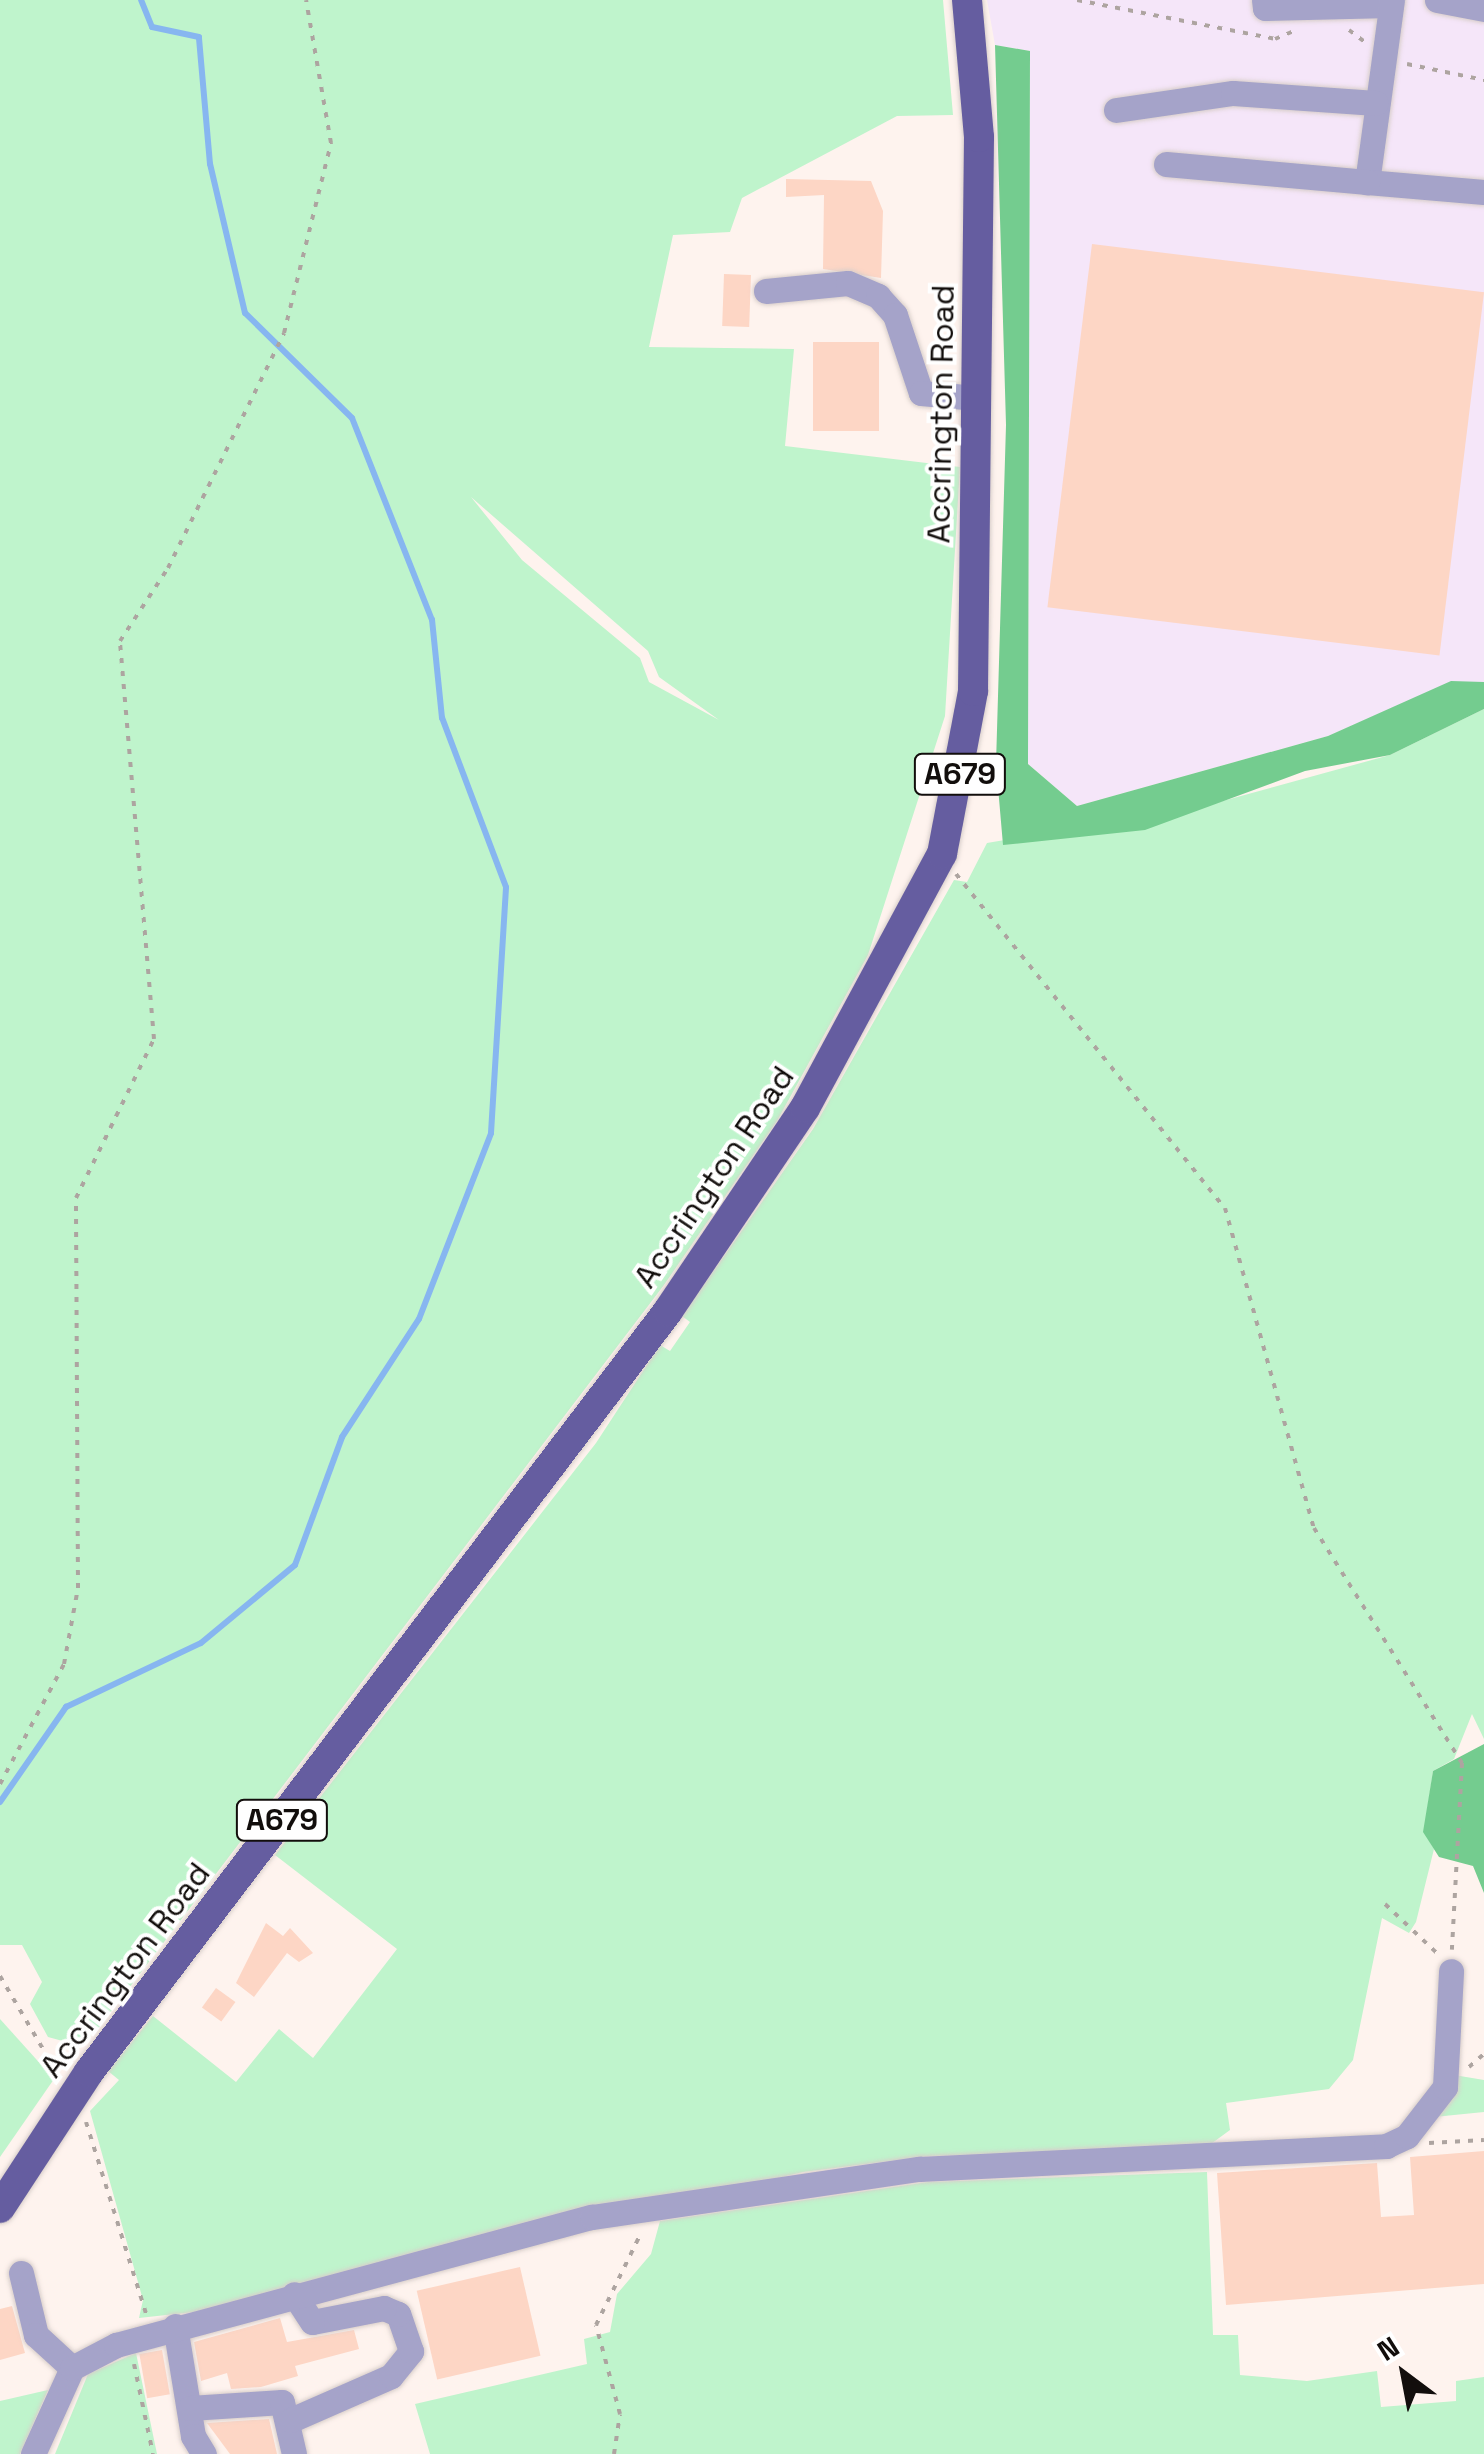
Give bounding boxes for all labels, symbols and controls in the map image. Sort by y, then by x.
street label: Accrington Road [920,284,962,544]
road number: A679 [912,749,1008,799]
street label: Accrington Road [626,1059,802,1295]
road number: A679 [234,1795,330,1845]
street label: Accrington Road [32,1855,218,2085]
north arrow [1354,2324,1454,2424]
text: N [1371,2328,1406,2369]

